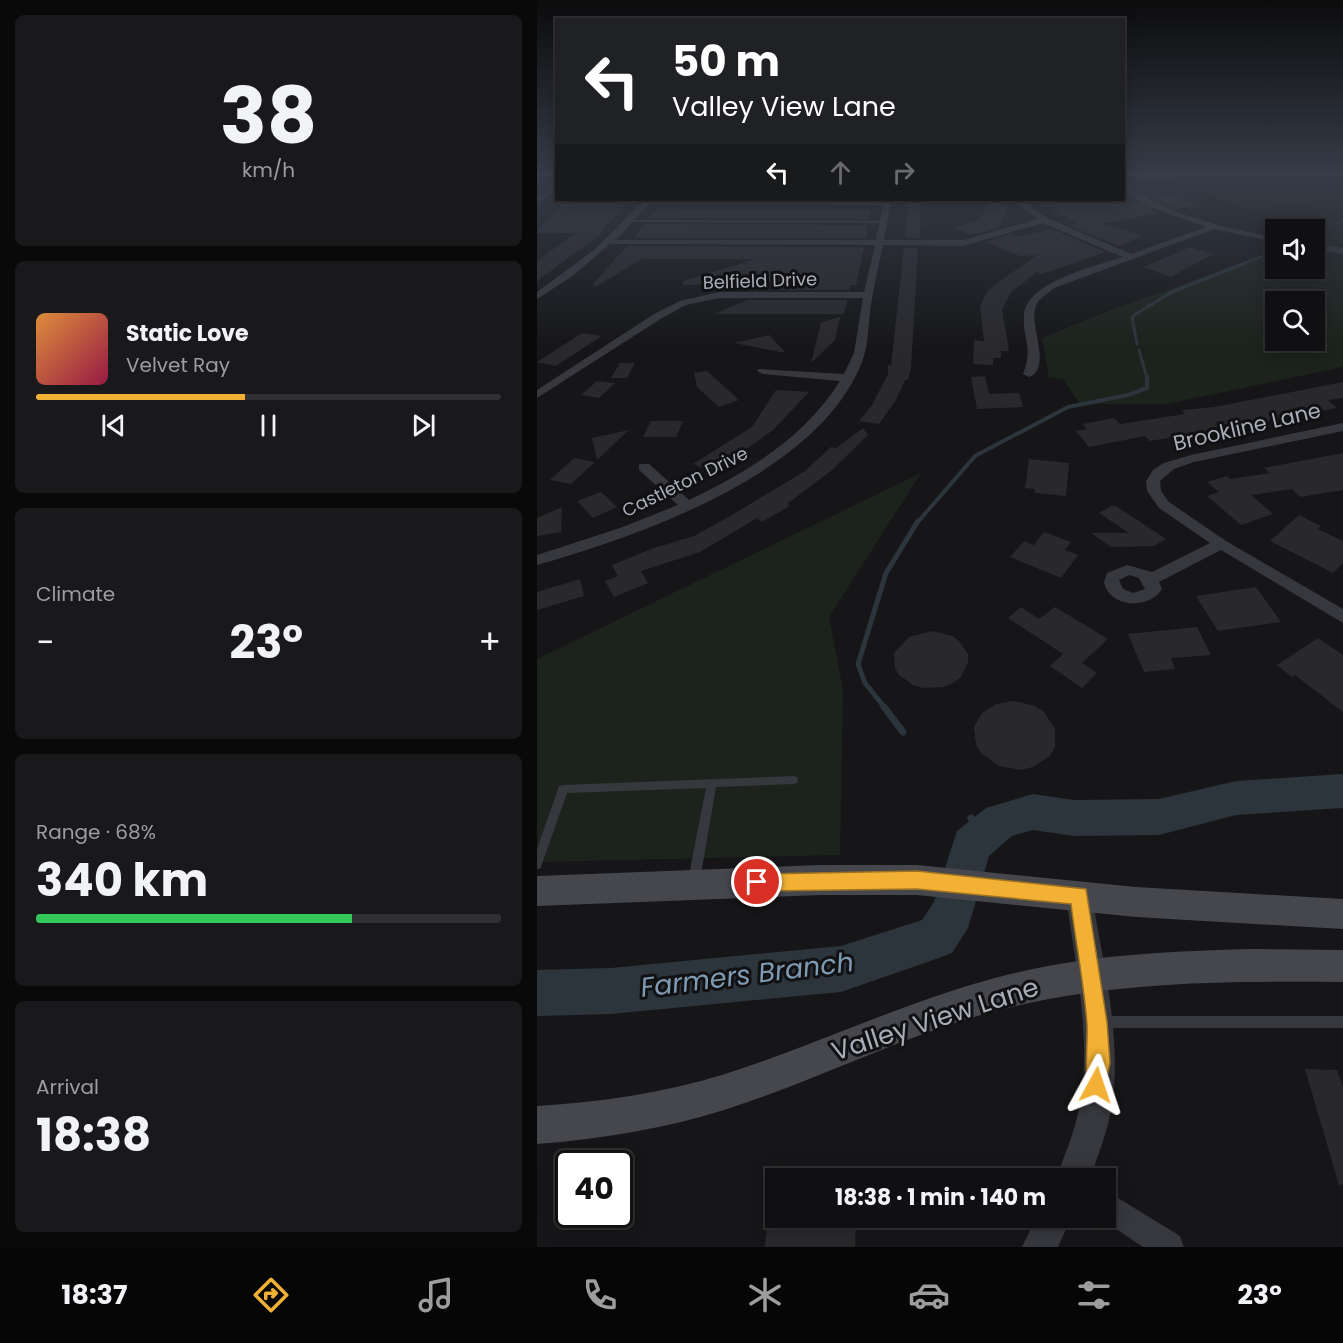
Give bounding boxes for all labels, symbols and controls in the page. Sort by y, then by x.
text: 50 m [672,32,780,91]
icon: left [573,42,651,120]
text: 38 [220,61,317,170]
text: Valley View Lane [672,88,896,125]
text: km/h [242,156,295,184]
icon: left [761,156,794,189]
icon: ahead [824,156,857,189]
icon: right [887,156,920,189]
map controls [1265,219,1325,351]
button: sound [1265,219,1325,279]
street label: Belfield Drive [702,266,818,295]
button: search [1265,291,1325,351]
text: Static Love [126,318,249,349]
text: Velvet Ray [126,351,230,379]
street label: Brookline Lane [1170,395,1323,458]
icon: previous [97,409,130,442]
icon: pause [252,409,285,442]
icon: next [407,409,440,442]
street label: Castleton Drive [618,440,752,523]
text: Climate [36,580,115,608]
text: 23° [229,611,303,674]
text: − [36,619,54,666]
text: + [478,619,501,666]
text: Range · 68% [36,818,156,846]
text: 340 km [36,849,208,912]
pin [731,856,782,907]
icon: arrive [740,865,773,898]
water label: Farmers Branch [638,943,856,1006]
street label: Valley View Lane [827,969,1043,1069]
position arrow [1064,1053,1128,1117]
text: Arrival [36,1073,99,1101]
text: 18:38 [36,1104,151,1167]
speed limit sign: 40 [555,1150,633,1228]
text: 18:38 · 1 min · 140 m [835,1182,1046,1213]
icon: directions [250,1274,292,1316]
icon: music [415,1274,457,1316]
icon: phone [579,1274,621,1316]
icon: climate [744,1274,786,1316]
icon: car [908,1274,950,1316]
icon: filters [1073,1274,1115,1316]
text: 18:37 [61,1276,127,1313]
text: 23° [1237,1276,1282,1313]

